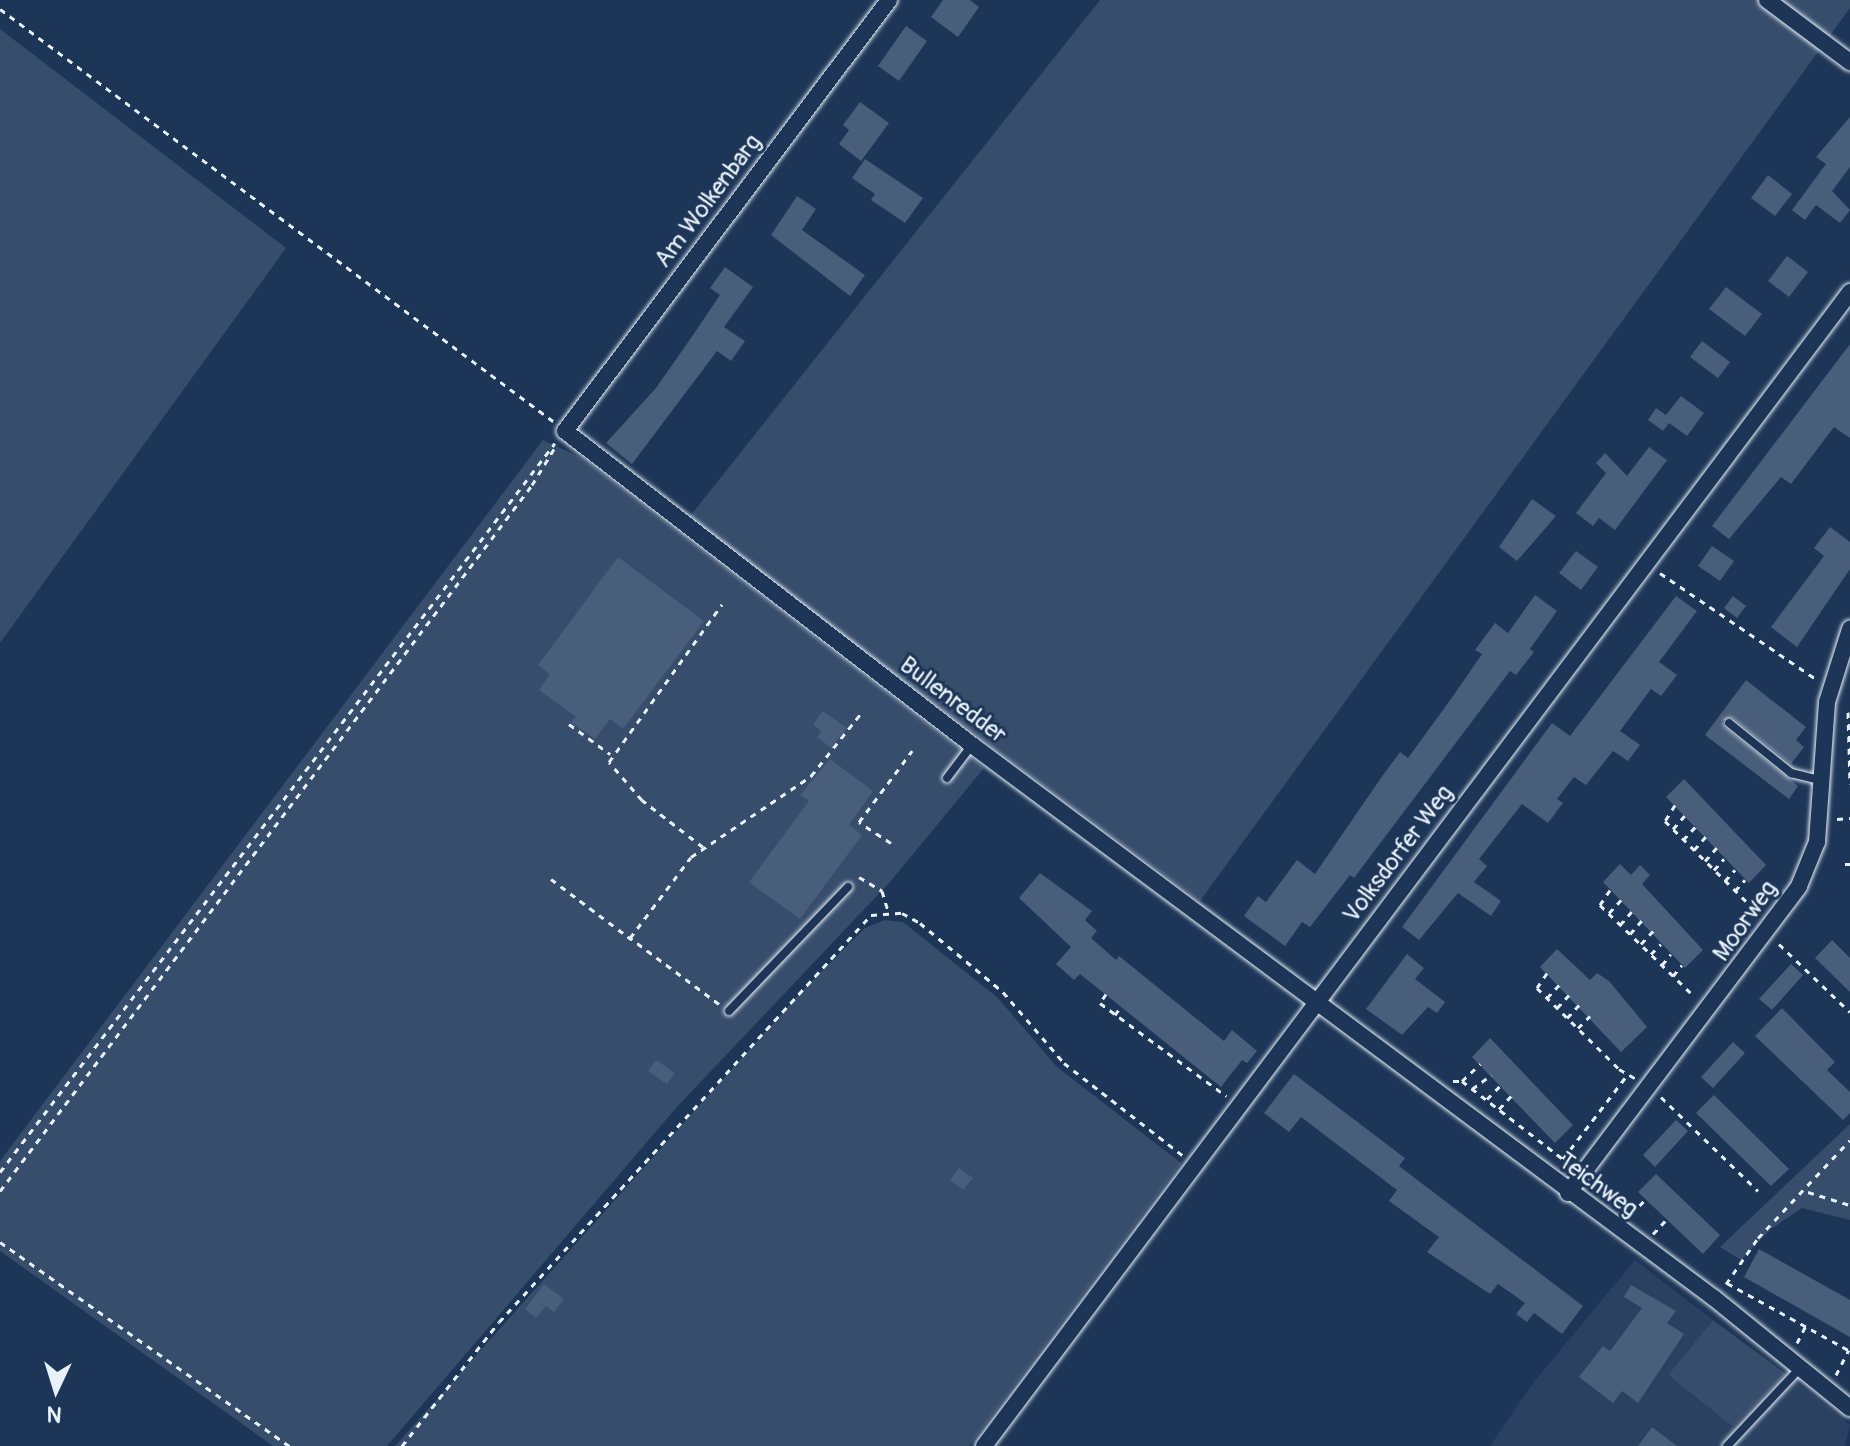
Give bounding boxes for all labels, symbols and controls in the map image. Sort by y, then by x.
street label: Am Wolkenbarg [649,129,767,273]
street label: Bullenredder [894,651,1012,749]
street label: Volksdorfer Weg [1337,780,1459,928]
street label: Moorweg [1707,875,1783,967]
street label: Teichweg [1553,1146,1643,1224]
north arrow [16,1350,96,1430]
text: N [46,1399,63,1428]

